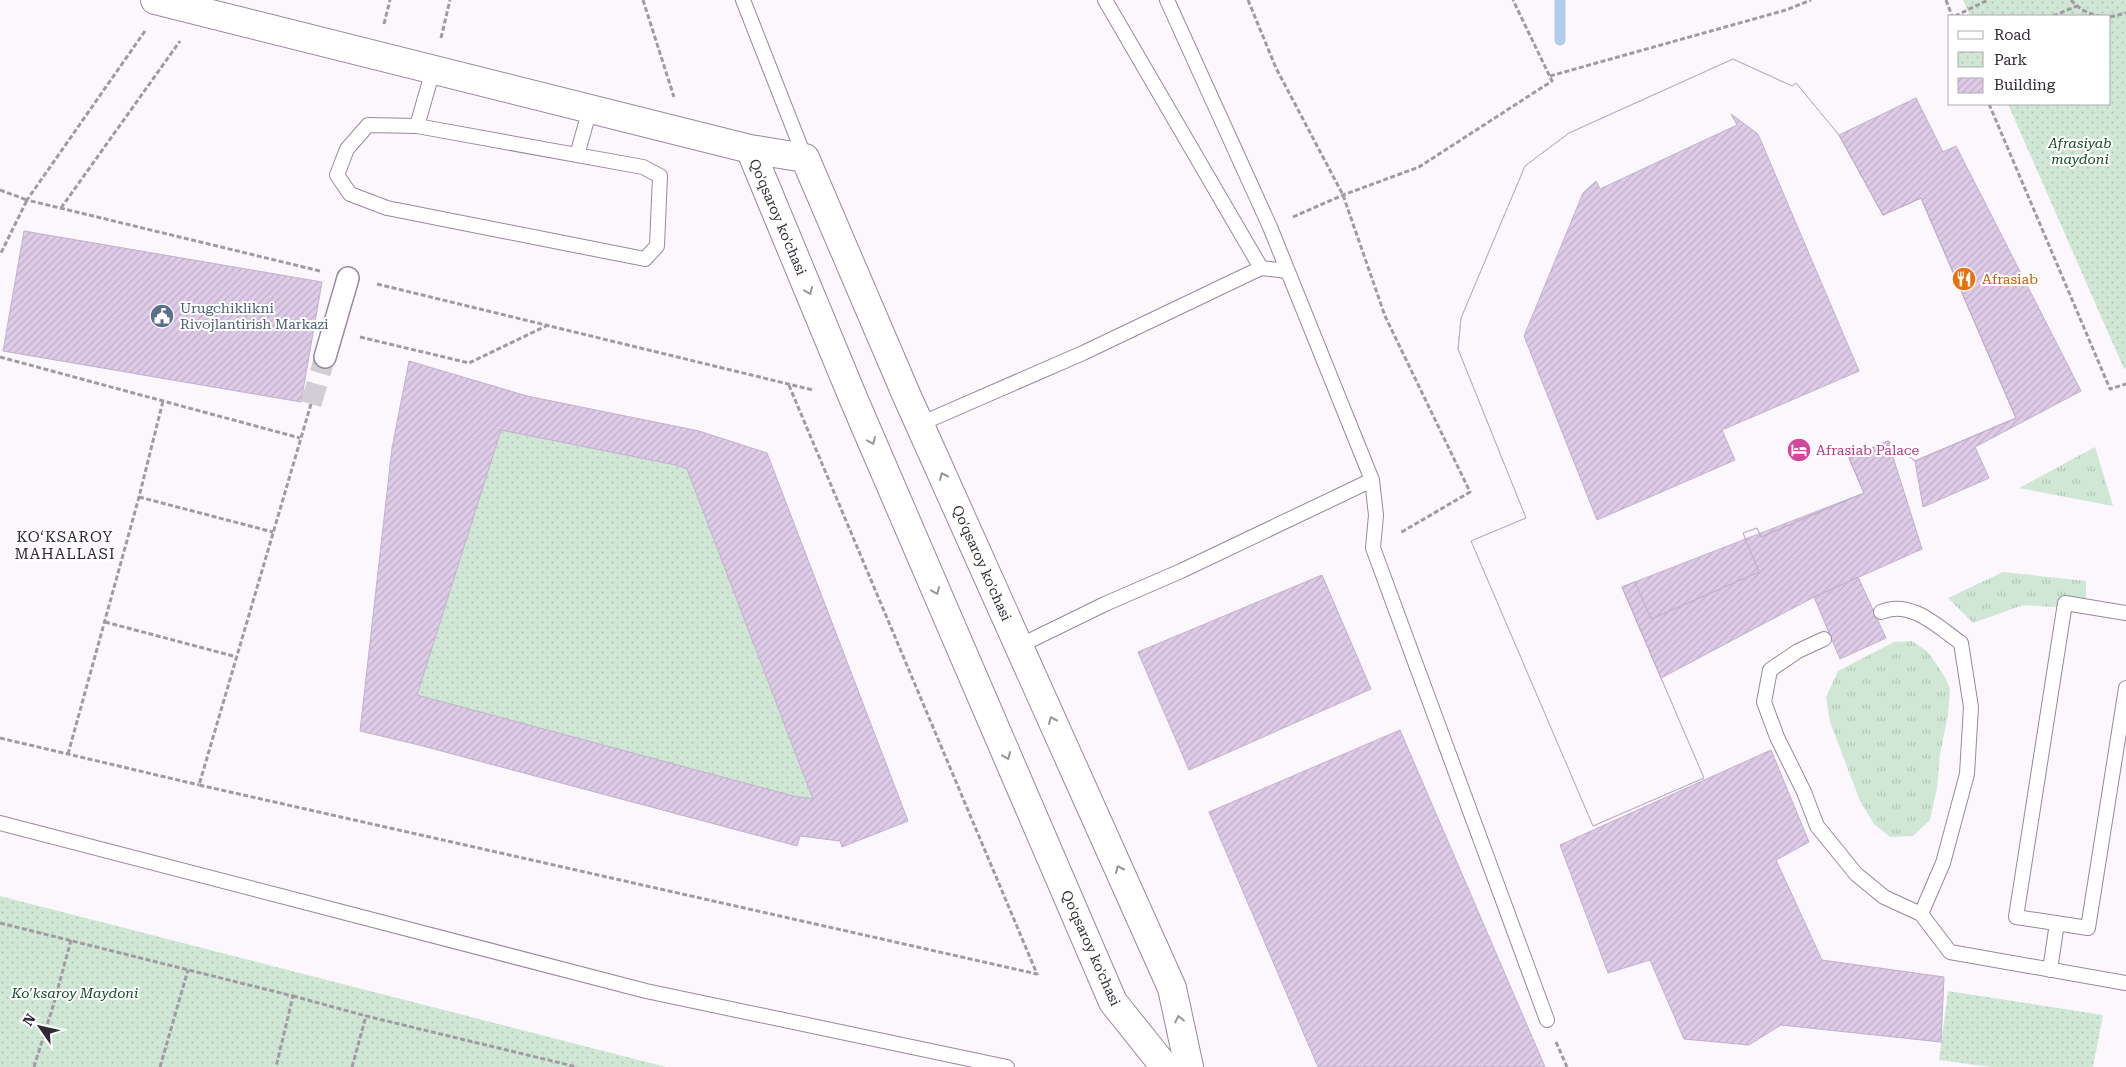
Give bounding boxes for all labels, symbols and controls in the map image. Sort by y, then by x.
legend [1948,15,2111,105]
text: Road [1994,26,2031,44]
text: Park [1994,51,2028,69]
text: Building [1994,76,2056,94]
park label: Afrasiyab maydoni [2047,135,2112,167]
street label: Qo'qsaroy ko'chasi [746,156,810,278]
restaurant icon: Afrasiab [1951,266,1977,292]
place label: Afrasiab [1982,271,2038,287]
one-way arrow [804,287,814,295]
place label: Urugchiklikni Rivojlantirish Markazi [180,300,329,332]
public building icon: Urugchiklikni Rivojlantirish Markazi [149,303,175,329]
one-way arrow [866,436,876,445]
hotel icon: Afrasiab Palace [1786,437,1812,463]
place label: Afrasiab Palace [1816,442,1919,458]
one-way arrow [939,472,950,481]
street label: Qo'qsaroy ko'chasi [949,503,1015,624]
district label: KO‘KSAROY MAHALLASI [14,528,116,563]
one-way arrow [930,586,941,595]
one-way arrow [1048,716,1059,725]
one-way arrow [1001,751,1012,760]
one-way arrow [1114,865,1125,874]
street label: Qo'qsaroy ko'chasi [1058,888,1124,1009]
park label: Ko'ksaroy Maydoni [11,985,138,1001]
north arrow [15,1002,65,1052]
text: N [20,1011,39,1029]
one-way arrow [1174,1015,1184,1024]

